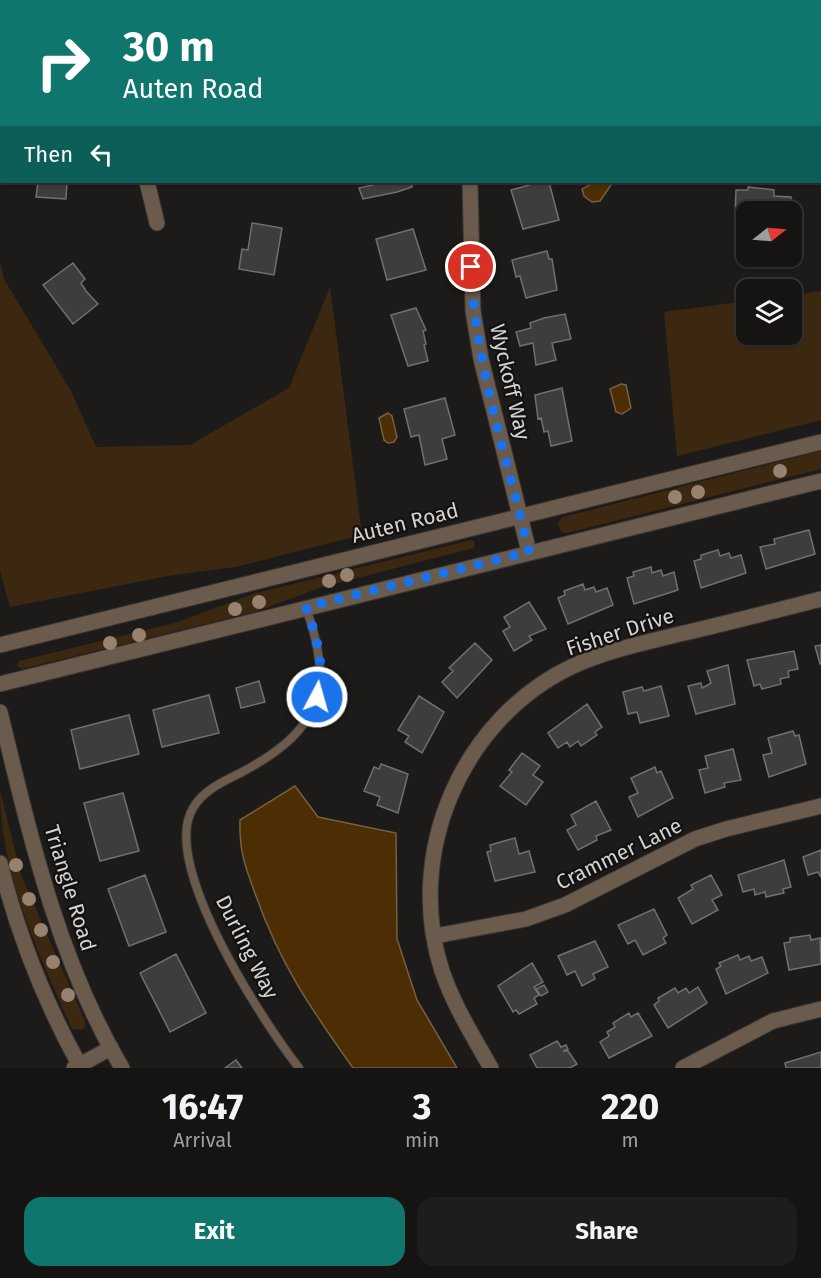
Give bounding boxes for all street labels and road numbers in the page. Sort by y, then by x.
street label: Wyckoff Way [484,321,536,443]
street label: Auten Road [349,497,461,549]
street label: Fisher Drive [563,602,677,662]
street label: Crammer Lane [552,812,686,896]
street label: Triangle Road [39,822,101,954]
street label: Durling Way [210,891,285,1004]

